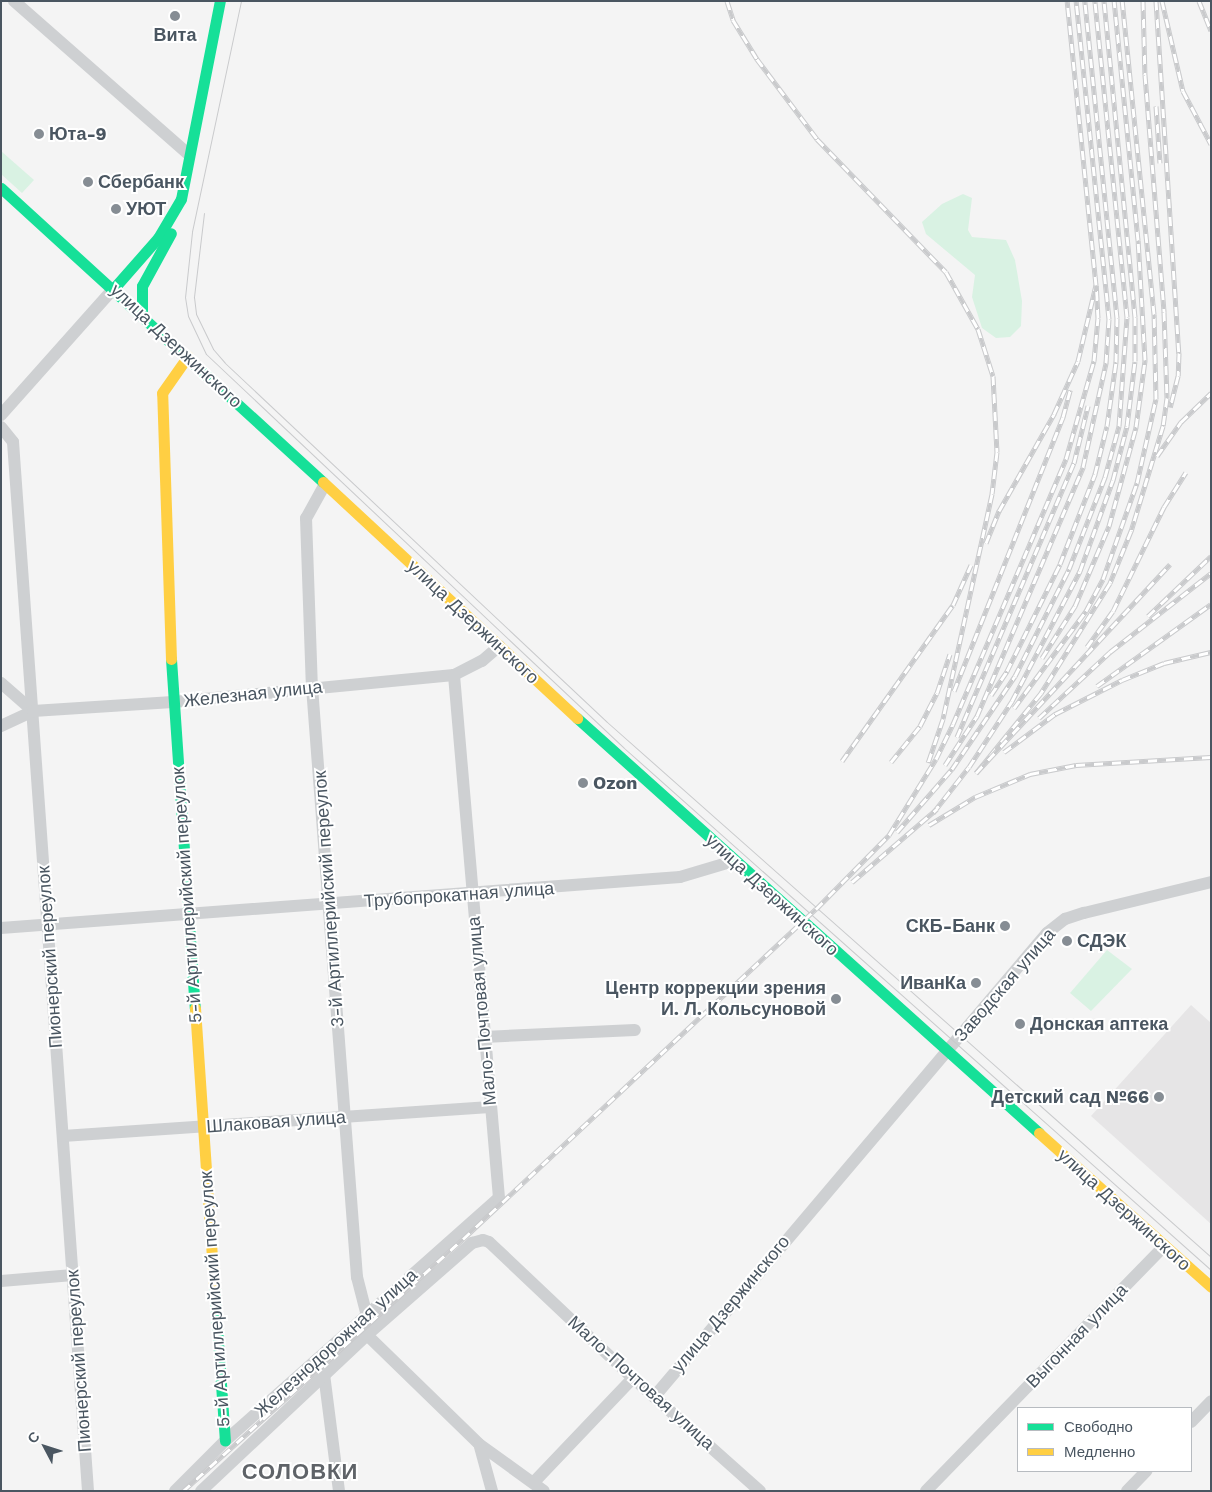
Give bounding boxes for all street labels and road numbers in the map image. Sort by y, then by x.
street label: улица Дзержинского [106,280,246,412]
street label: улица Дзержинского [403,556,543,688]
street label: Железная улица [183,676,323,712]
street label: 5-й Артиллерийский переулок [167,766,207,1024]
street label: 3-й Артиллерийский переулок [309,770,349,1028]
street label: улица Дзержинского [701,830,843,960]
street label: Пионерский переулок [33,865,67,1049]
street label: Трубопрокатная улица [363,878,555,912]
street label: Мало-Почтовая улица [463,916,501,1106]
street label: Заводская улица [950,924,1060,1046]
street label: Шлаковая улица [205,1106,347,1138]
street label: улица Дзержинского [1053,1145,1195,1275]
street label: 5-й Артиллерийский переулок [195,1170,235,1428]
street label: улица Дзержинского [668,1231,794,1377]
street label: Железнодорожная улица [250,1264,422,1422]
street label: Пионерский переулок [62,1269,96,1453]
street label: Выгонная улица [1022,1279,1132,1393]
street label: Мало-Почтовая улица [563,1311,719,1455]

